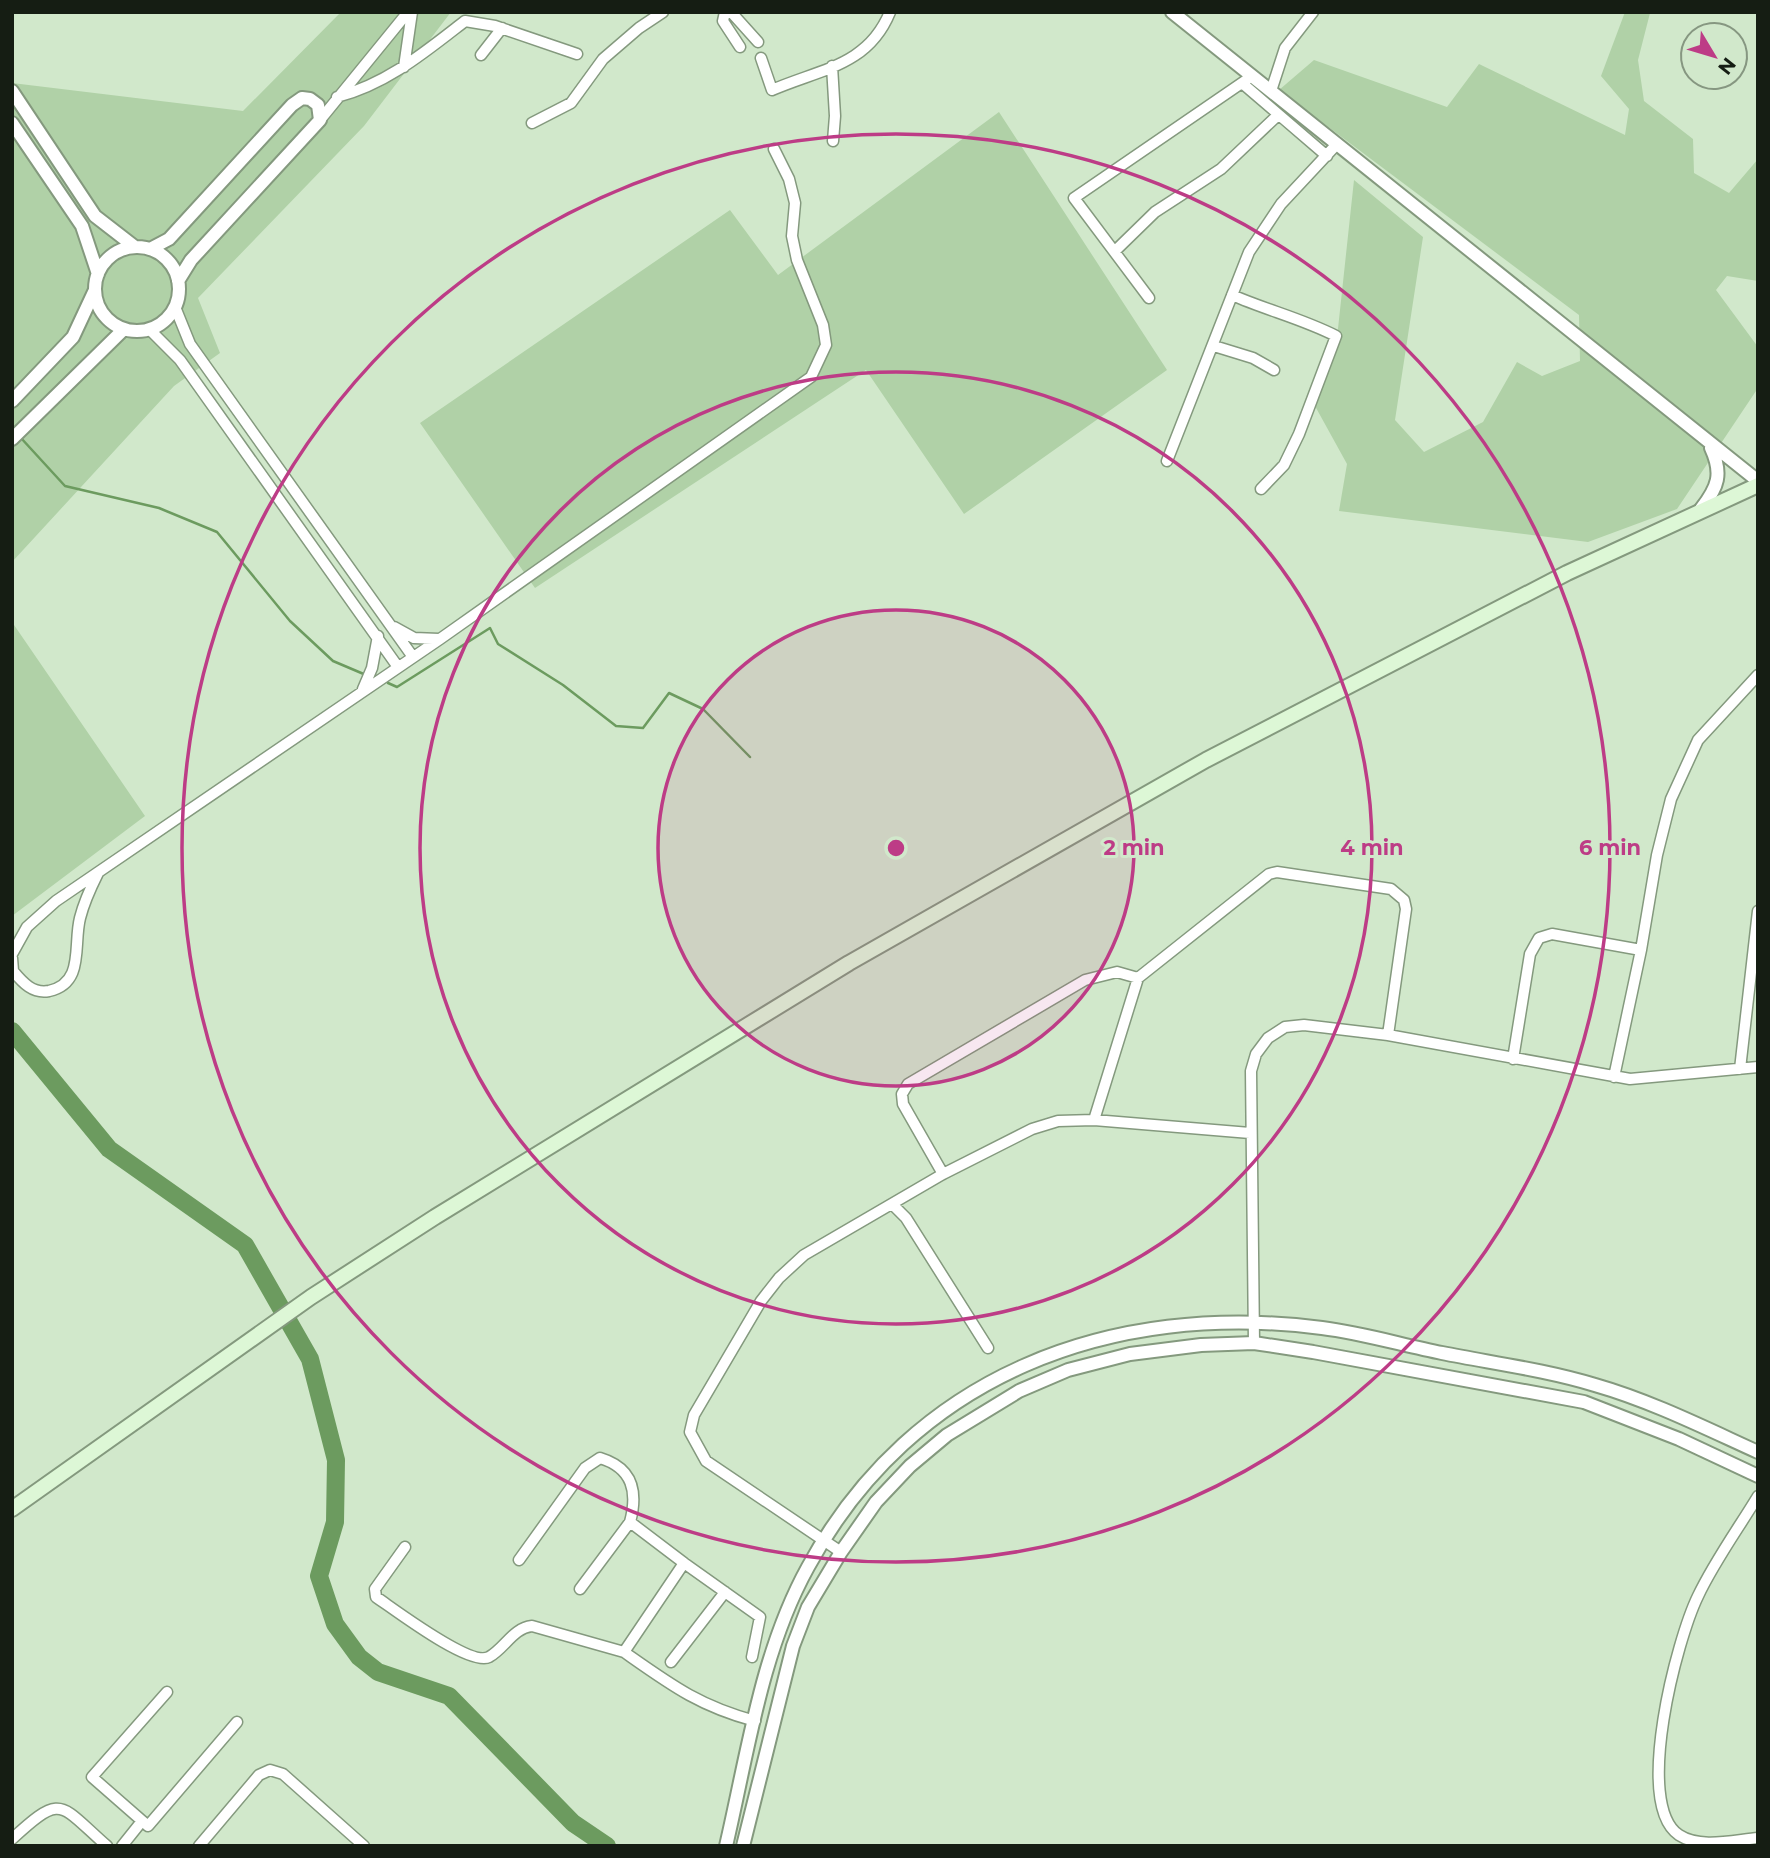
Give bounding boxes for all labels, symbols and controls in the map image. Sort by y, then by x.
north arrow [1679,21,1749,91]
text: N [1713,53,1741,79]
text: 2 min [1103,835,1165,860]
text: 4 min [1340,835,1404,860]
text: 6 min [1579,835,1641,860]
centre of rings [884,836,908,860]

